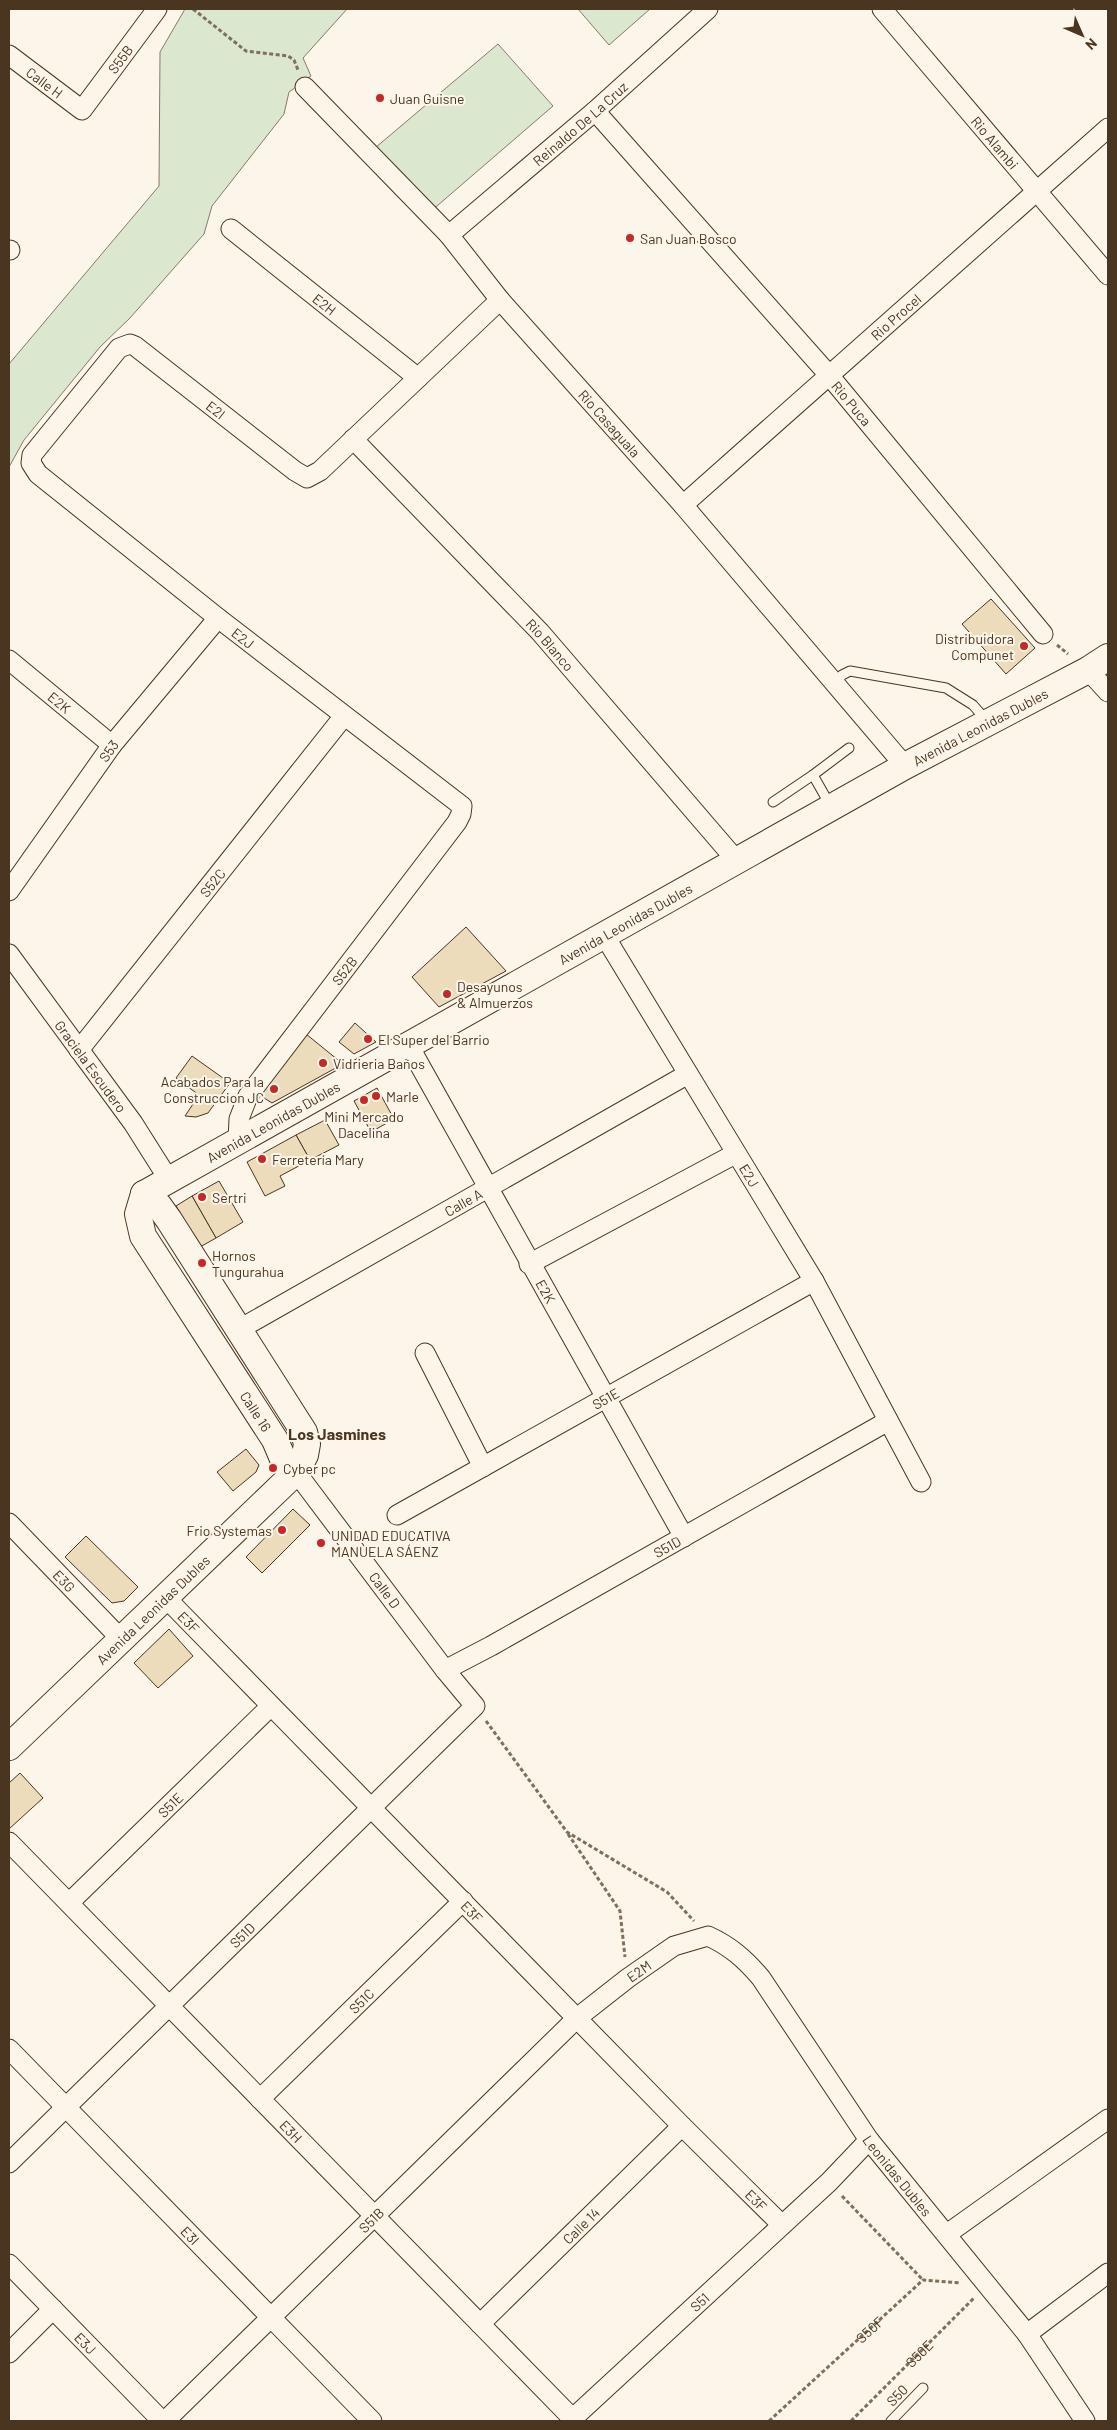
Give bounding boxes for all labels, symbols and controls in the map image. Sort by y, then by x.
north arrow [1057,10,1107,60]
text: N [1082,35,1101,54]
street label: S55B [104,41,136,77]
street label: Calle H [23,63,67,101]
street label: Reinaldo De La Cruz [529,78,631,169]
place label: Juan Guisne [390,90,464,107]
marker: Juan Guisne [374,92,386,104]
street label: Rio Alambi [968,112,1023,172]
place label: San Juan Bosco [640,230,737,247]
marker: San Juan Bosco [624,232,636,244]
street label: E2H [310,289,340,318]
street label: Rio Procel [867,290,924,343]
street label: Rio Puca [829,377,875,429]
street label: Rio Casaguala [575,386,644,460]
street label: E2I [203,397,229,422]
street label: Rio Blanco [523,615,578,674]
street label: E2J [228,624,258,652]
place label: Distribuidora Compunet [935,630,1014,663]
marker: Distribuidora Compunet [1018,640,1030,652]
street label: Avenida Leonidas Dubles [910,684,1051,769]
street label: E2K [45,688,75,717]
street label: S53 [95,736,121,765]
street label: S52C [196,865,228,900]
street label: Avenida Leonidas Dubles [555,879,695,968]
street label: S52B [328,952,360,988]
place label: Desayunos & Almuerzos [457,978,533,1011]
marker: Desayunos & Almuerzos [441,988,453,1000]
street label: Graciela Escudero [52,1017,131,1116]
place label: El Super del Barrio [378,1031,490,1048]
marker: El Super del Barrio [362,1033,374,1045]
place label: Vidrieria Baños [333,1055,425,1072]
marker: Vidrieria Baños [317,1057,329,1069]
place label: Acabados Para la Construccion JC [161,1073,264,1106]
street label: Avenida Leonidas Dubles [203,1077,343,1166]
marker: Acabados Para la Construccion JC [268,1083,280,1095]
place label: Marle [386,1088,419,1105]
marker: Marle [370,1090,382,1102]
marker: Mini Mercado Dacelina [358,1094,370,1106]
place label: Mini Mercado Dacelina [324,1108,404,1141]
place label: Ferretería Mary [272,1151,364,1168]
marker: Ferretería Mary [256,1153,268,1165]
street label: E2J [736,1161,763,1190]
street label: Calle A [441,1184,485,1219]
place label: Sertri [212,1189,247,1206]
marker: Sertri [196,1191,208,1203]
place label: Hornos Tungurahua [212,1247,284,1280]
marker: Hornos Tungurahua [196,1257,208,1269]
street label: E2K [533,1276,560,1306]
street label: S51E [589,1384,622,1412]
street label: Calle 16 [237,1388,276,1434]
district label: Los Jasmines [288,1424,386,1443]
place label: Cyber pc [283,1460,336,1477]
marker: Cyber pc [267,1462,279,1474]
place label: Frio Systemas [186,1522,272,1539]
marker: Frio Systemas [276,1524,288,1536]
place label: UNIDAD EDUCATIVA MANUELA SÁENZ [331,1527,451,1560]
street label: S51D [650,1532,683,1561]
marker: UNIDAD EDUCATIVA MANUELA SÁENZ [315,1537,327,1549]
street label: Avenida Leonidas Dubles [93,1551,213,1667]
street label: E3G [50,1566,79,1595]
street label: Calle D [366,1569,404,1611]
street label: E3F [175,1607,204,1636]
street label: S51E [154,1789,186,1821]
street label: E3F [458,1897,487,1926]
street label: S51D [226,1919,258,1951]
street label: E2M [623,1956,654,1985]
street label: S51C [345,1985,377,2017]
street label: E3H [277,2116,306,2146]
street label: Leonidas Dubles [860,2132,936,2219]
street label: E3F [742,2185,771,2214]
street label: S51B [355,2204,387,2236]
street label: Calle 14 [559,2204,603,2247]
street label: E3I [178,2222,203,2248]
street label: S51 [686,2289,712,2315]
street label: S50F [852,2312,887,2346]
street label: E3J [71,2328,100,2357]
street label: S50E [902,2336,936,2370]
street label: S50 [883,2381,911,2409]

